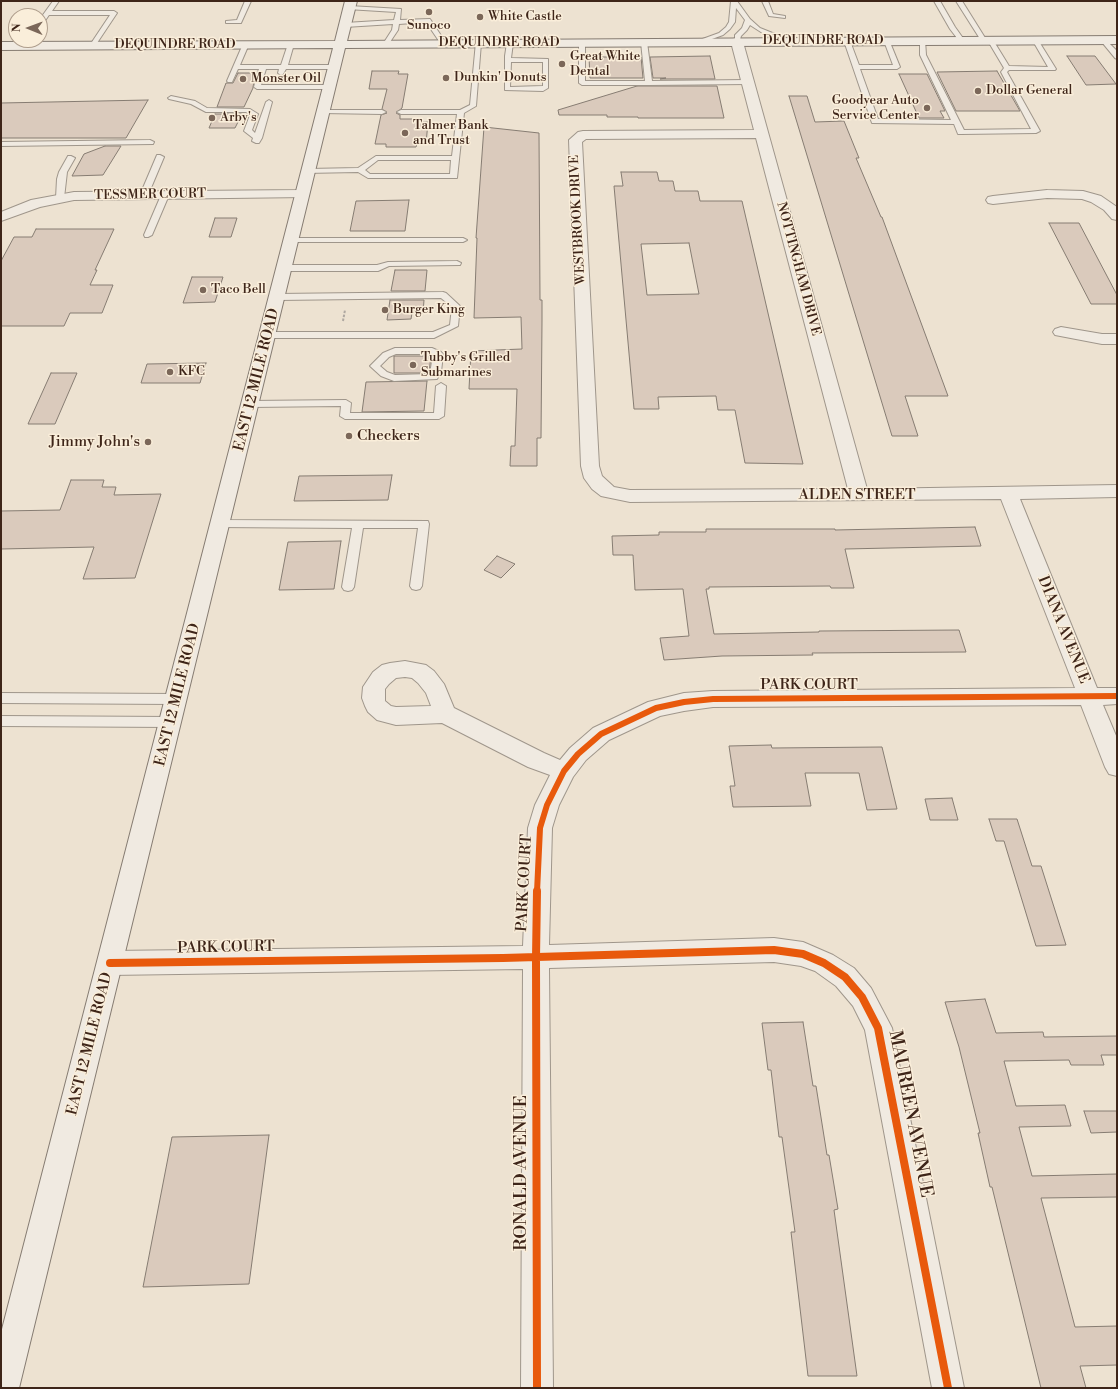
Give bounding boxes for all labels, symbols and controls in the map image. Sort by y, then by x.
marker: Sunoco [424,7,434,17]
north arrow [8,8,48,48]
place label: White Castle [488,9,562,25]
marker: White Castle [475,12,485,22]
place label: Sunoco [407,18,451,34]
text: N [10,23,24,32]
street label: DEQUINDRE ROAD [762,33,884,49]
street label: DEQUINDRE ROAD [438,35,560,51]
street label: DEQUINDRE ROAD [114,37,236,53]
place label: Great White Dental [570,49,640,80]
marker: Great White Dental [557,59,567,69]
place label: Dunkin' Donuts [454,70,547,86]
place label: Monster Oil [251,71,321,87]
marker: Dunkin' Donuts [441,73,451,83]
marker: Monster Oil [238,74,248,84]
place label: Dollar General [986,83,1072,99]
marker: Dollar General [973,86,983,96]
place label: Goodyear Auto Service Center [832,93,919,124]
marker: Goodyear Auto Service Center [922,103,932,113]
place label: Arby's [220,110,257,126]
marker: Arby's [207,113,217,123]
place label: Talmer Bank and Trust [413,118,488,149]
marker: Talmer Bank and Trust [400,128,410,138]
street label: WESTBROOK DRIVE [567,155,589,285]
street label: TESSMER COURT [94,186,206,204]
street label: NOTTINGHAM DRIVE [773,200,823,338]
place label: Taco Bell [211,282,266,298]
marker: Taco Bell [198,285,208,295]
place label: Burger King [393,302,465,318]
marker: Burger King [380,305,390,315]
street label: EAST 12 MILE ROAD [231,307,283,453]
place label: Tubby's Grilled Submarines [421,350,510,381]
marker: Tubby's Grilled Submarines [408,360,418,370]
place label: KFC [178,364,205,380]
marker: KFC [165,367,175,377]
place label: Checkers [357,427,420,445]
marker: Checkers [344,431,354,441]
place label: Jimmy John's [49,433,140,451]
marker: Jimmy John's [143,437,153,447]
street label: ALDEN STREET [799,486,915,504]
street label: DIANA AVENUE [1033,574,1093,686]
street label: EAST 12 MILE ROAD [152,622,204,768]
street label: PARK COURT [760,676,858,694]
street label: PARK COURT [513,834,537,932]
street label: PARK COURT [177,938,275,958]
street label: EAST 12 MILE ROAD [64,971,116,1117]
street label: MAUREEN AVENUE [883,1029,937,1199]
street label: RONALD AVENUE [511,1095,533,1251]

